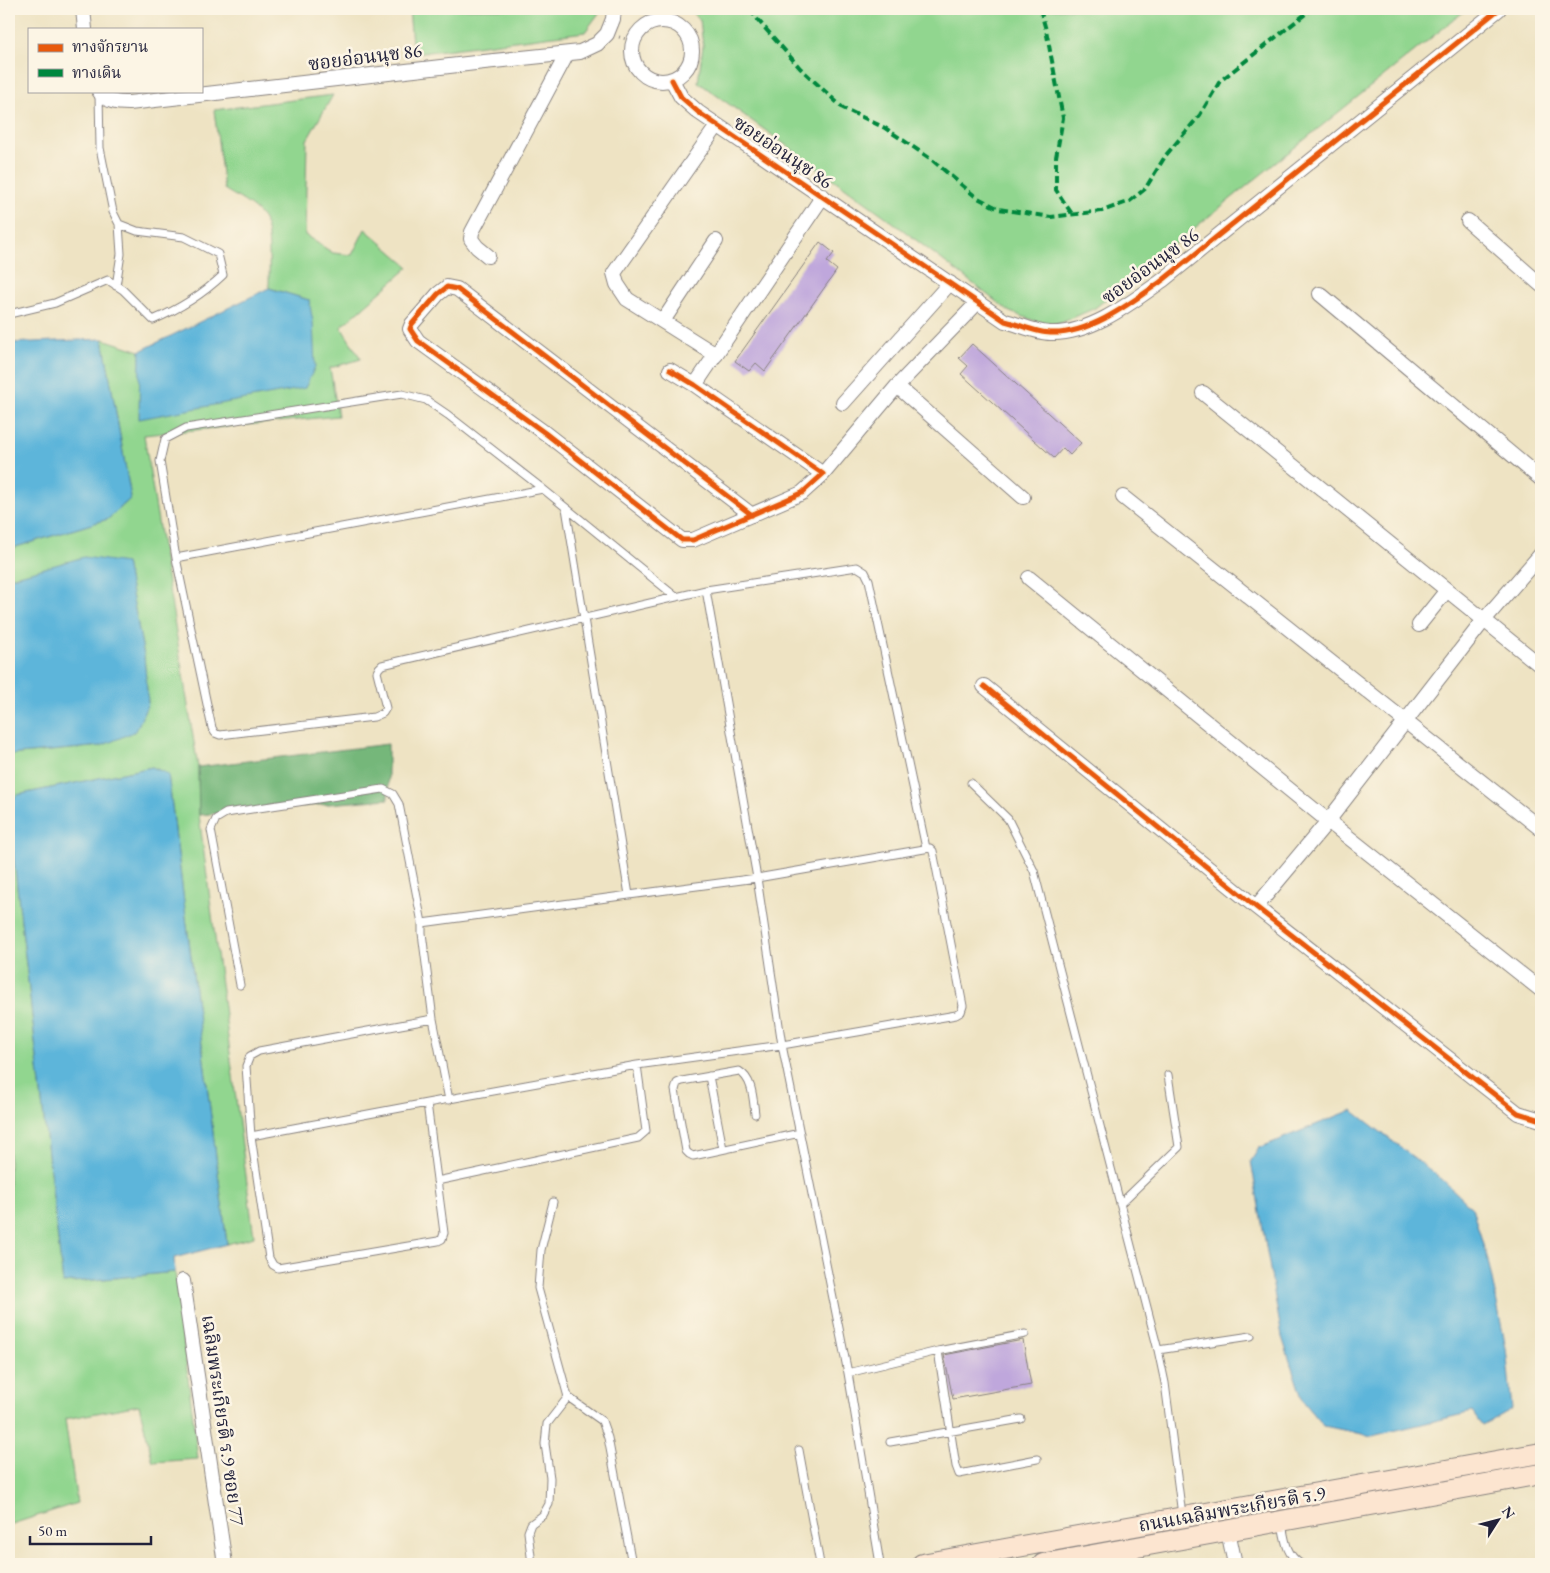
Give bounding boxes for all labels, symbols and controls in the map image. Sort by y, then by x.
legend [28,28,202,92]
text: ทางจักรยาน [72,37,148,56]
street label: ซอยอ่อนนุช 86 [307,38,423,76]
text: ทางเดิน [72,63,121,82]
street label: ซอยอ่อนนุช 86 [729,110,837,194]
street label: ซอยอ่อนนุช 86 [1096,222,1204,310]
street label: เฉลิมพระเกียรติ ร.9 ซอย 77 [196,1313,250,1528]
street label: ถนนเฉลิมพระเกียรติ ร.9 [1137,1480,1327,1538]
north arrow [1472,1496,1522,1546]
text: N [1498,1502,1520,1523]
scale bar [30,1513,151,1545]
text: 50 m [38,1521,67,1540]

